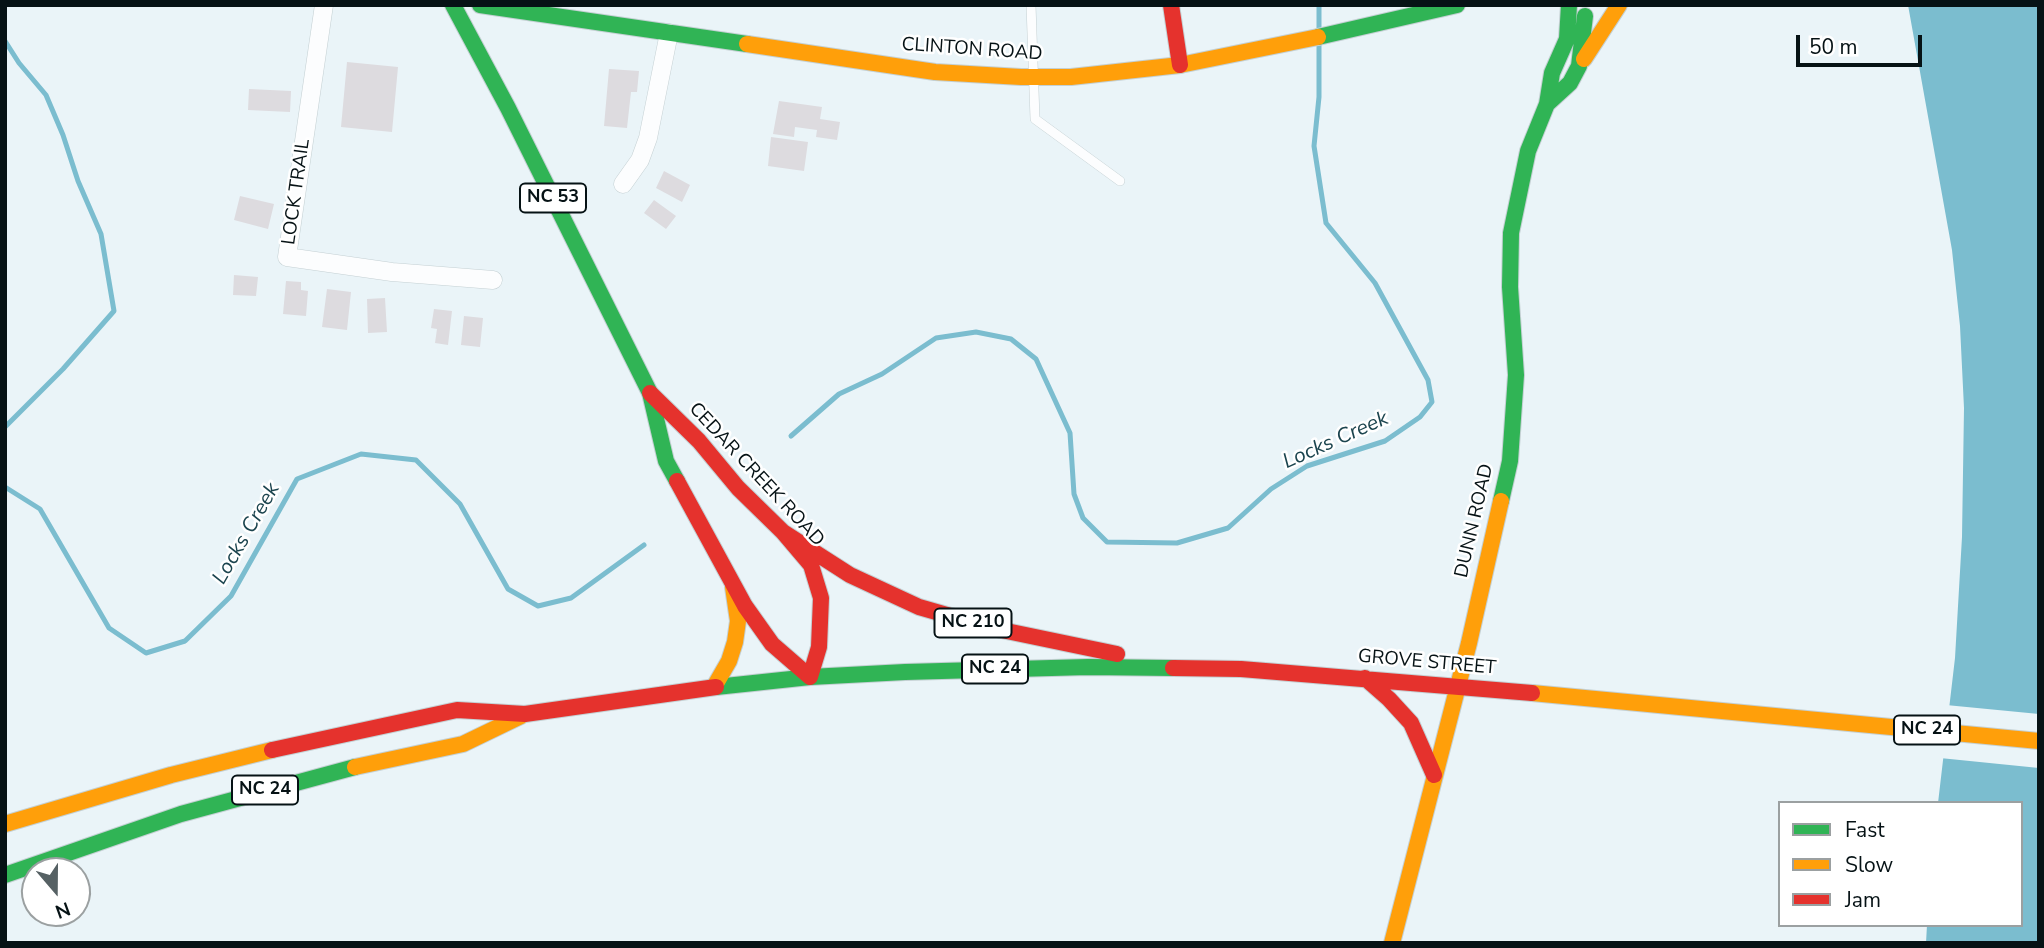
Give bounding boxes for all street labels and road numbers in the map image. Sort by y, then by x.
street label: CLINTON ROAD [901,34,1043,66]
street label: LOCK TRAIL [278,138,316,246]
road number: NC 53 [520,183,586,212]
street label: CEDAR CREEK ROAD [683,398,829,552]
street label: DUNN ROAD [1451,462,1499,580]
road number: NC 210 [934,608,1012,638]
street label: GROVE STREET [1357,646,1497,680]
road number: NC 24 [962,654,1028,684]
road number: NC 24 [1894,716,1960,744]
road number: NC 24 [232,776,298,804]

